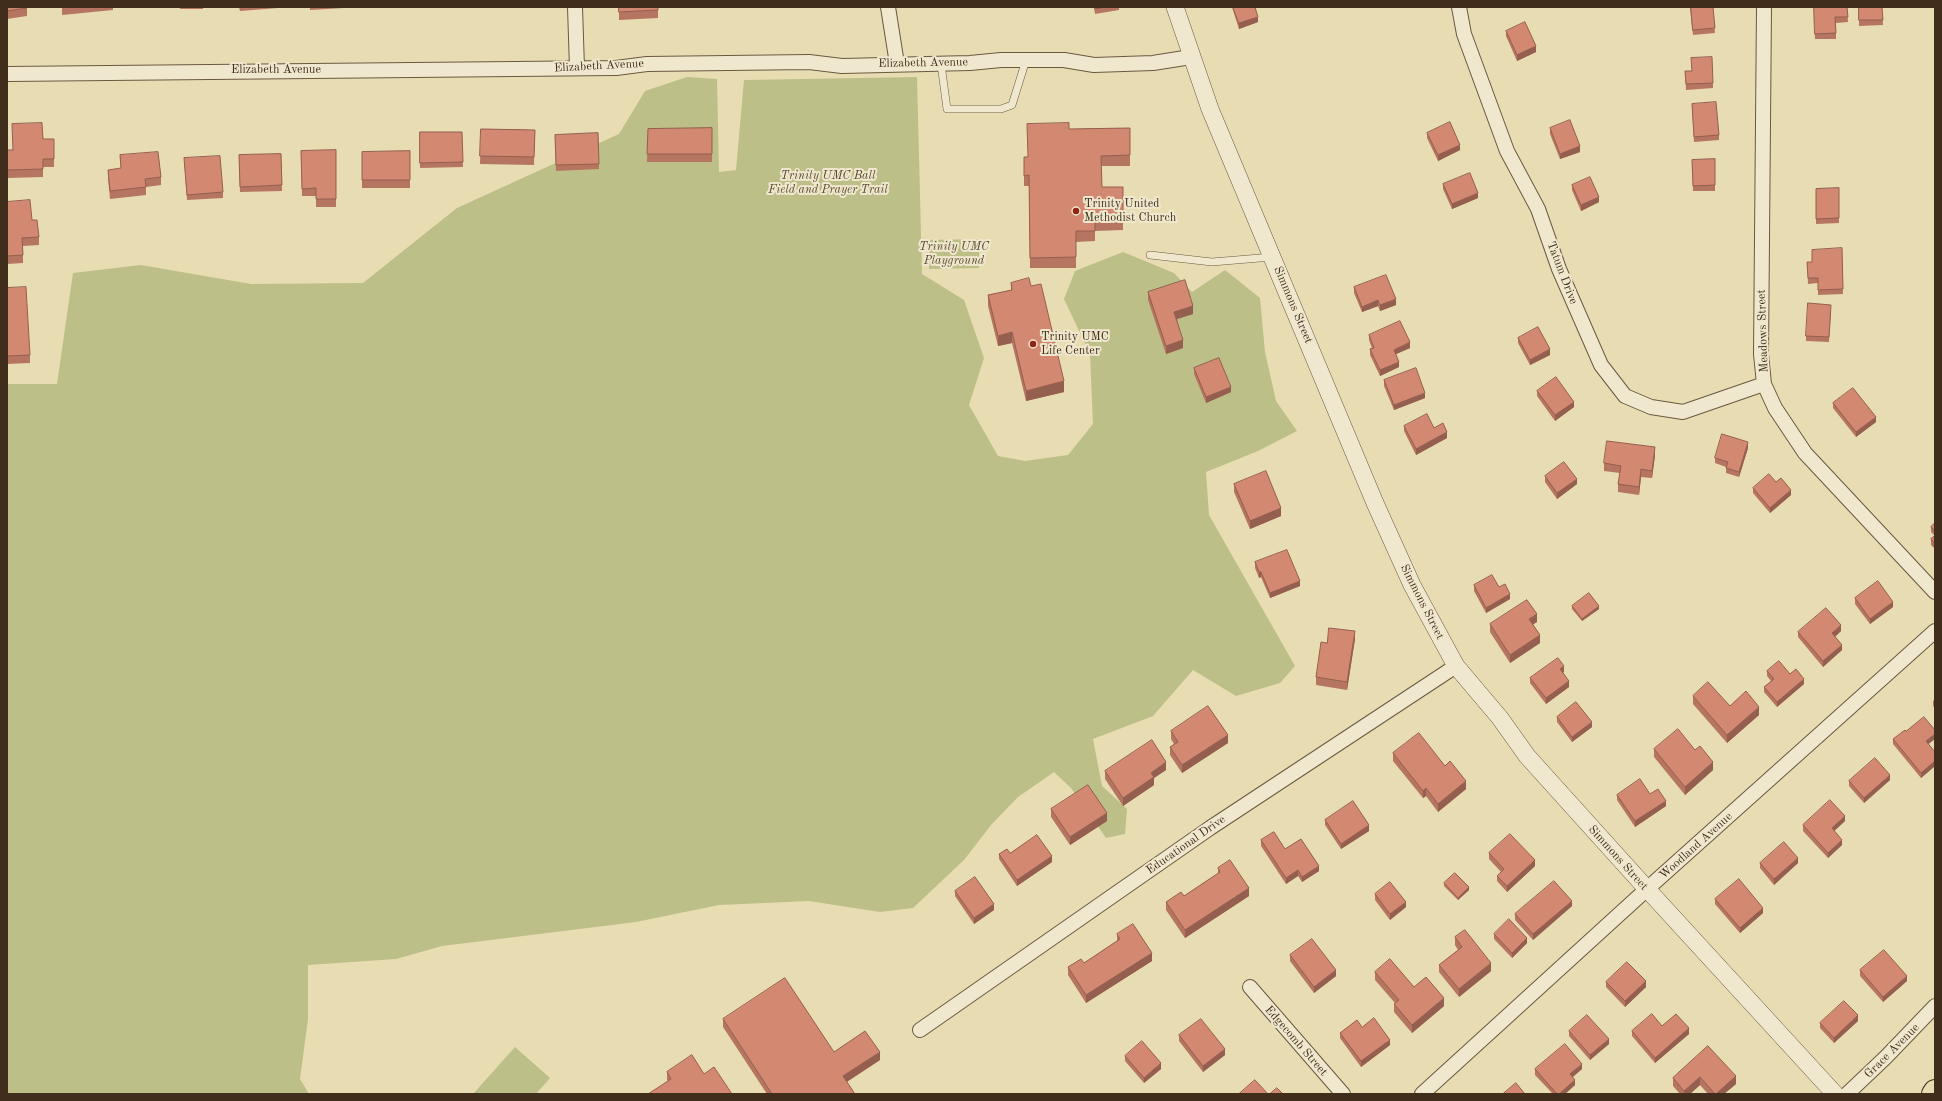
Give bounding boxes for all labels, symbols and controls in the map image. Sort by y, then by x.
street label: Elizabeth Avenue [878,55,968,71]
street label: Elizabeth Avenue [554,56,644,76]
street label: Elizabeth Avenue [231,63,321,77]
park label: Trinity UMC Ball Field and Prayer Trail [768,169,888,197]
place label: Trinity United Methodist Church [1084,197,1176,225]
marker: Trinity United Methodist Church [1071,206,1081,216]
park label: Trinity UMC Playground [919,240,989,268]
street label: Tatum Drive [1543,240,1581,306]
street label: Simmons Street [1270,264,1316,346]
street label: Meadows Street [1754,289,1772,373]
place label: Trinity UMC Life Center [1041,330,1109,358]
marker: Trinity UMC Life Center [1028,339,1038,349]
street label: Simmons Street [1397,562,1447,642]
street label: Woodland Avenue [1657,809,1735,883]
street label: Educational Drive [1144,812,1228,878]
street label: Simmons Street [1585,823,1651,893]
street label: Edgecomb Street [1262,1003,1330,1079]
street label: Grace Avenue [1862,1021,1922,1081]

